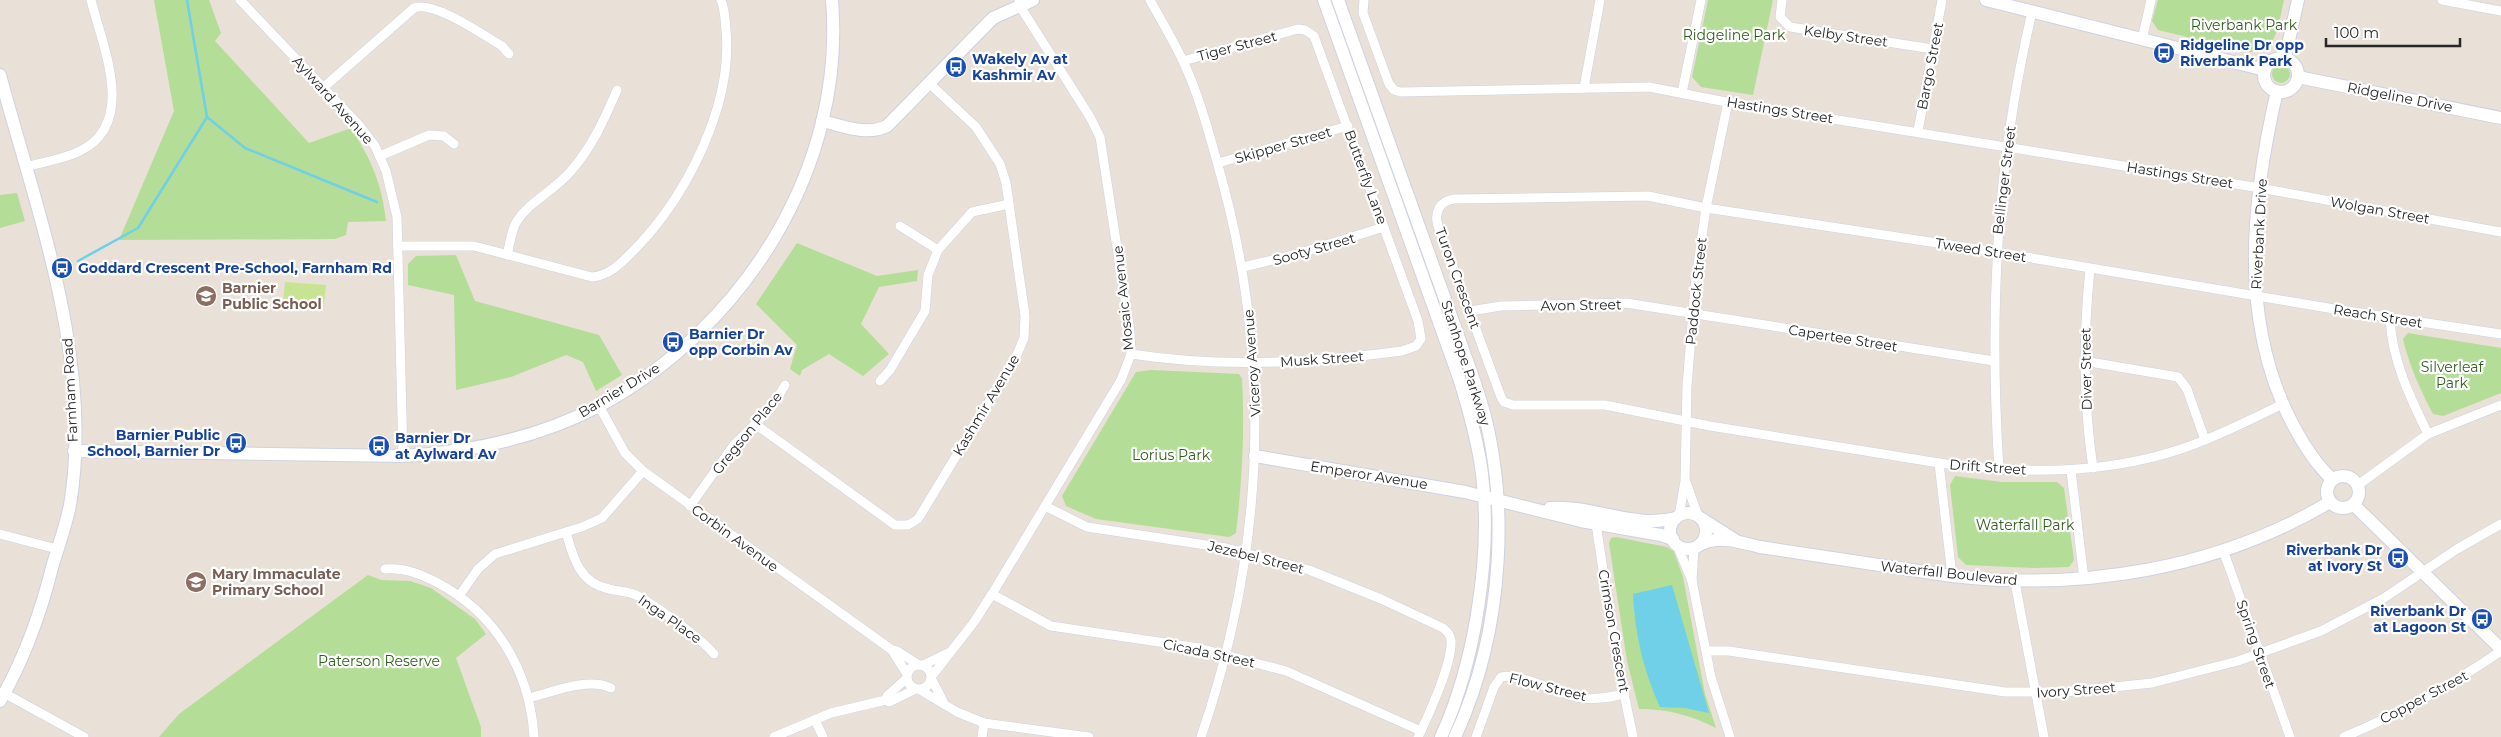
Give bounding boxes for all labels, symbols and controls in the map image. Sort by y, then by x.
scale bar [2326,15,2460,47]
park label: Riverbank Park [2191,16,2298,34]
street label: Bargo Street [1913,20,1947,111]
street label: Kelby Street [1803,21,1890,51]
text: 100 m [2334,23,2379,42]
park label: Ridgeline Park [1683,26,1786,44]
street label: Tiger Street [1195,27,1279,65]
place label: Ridgeline Dr opp Riverbank Park [2180,36,2304,70]
bus stop icon: Ridgeline Dr opp Riverbank Park [2152,41,2176,65]
place label: Wakely Av at Kashmir Av [972,50,1068,84]
street label: Aylward Avenue [289,52,377,148]
bus stop icon: Wakely Av at Kashmir Av [944,55,968,79]
street label: Ridgeline Drive [2346,78,2454,116]
street label: Hastings Street [1725,93,1835,127]
street label: Skipper Street [1233,123,1334,167]
street label: Bellinger Street [1988,124,2020,235]
street label: Butterfly Lane [1341,127,1391,227]
street label: Hastings Street [2125,158,2235,192]
street label: Riverbank Drive [2247,178,2271,290]
street label: Wolgan Street [2329,192,2431,228]
street label: Turon Crescent [1431,225,1485,331]
street label: Sooty Street [1271,229,1358,269]
street label: Tweed Street [1934,234,2028,266]
street label: Paddock Street [1681,236,1711,346]
street label: Mosaic Avenue [1109,245,1137,351]
bus stop icon: Goddard Crescent Pre-School, Farnham Rd [50,256,74,280]
place label: Goddard Crescent Pre-School, Farnham Rd [78,259,392,277]
place label: Barnier Public School [222,279,322,313]
school or university icon: Barnier Public School [194,284,218,308]
street label: Avon Street [1540,295,1622,315]
street label: Stanhope Parkway [1437,298,1495,428]
street label: Reach Street [2332,300,2424,332]
street label: Viceroy Avenue [1239,309,1265,417]
street label: Capertee Street [1787,320,1899,356]
place label: Barnier Dr opp Corbin Av [689,325,793,359]
street label: Diver Street [2076,327,2096,411]
bus stop icon: Barnier Dr opp Corbin Av [661,330,685,354]
street label: Farnham Road [58,337,82,443]
street label: Musk Street [1279,347,1365,371]
street label: Kashmir Avenue [949,351,1023,459]
park label: Silverleaf Park [2421,358,2485,392]
street label: Barnier Drive [575,359,663,421]
street label: Gregson Place [708,388,786,478]
place label: Barnier Public School, Barnier Dr [87,426,221,460]
place label: Barnier Dr at Aylward Av [395,429,497,463]
bus stop icon: Barnier Public School, Barnier Dr [224,431,248,455]
bus stop icon: Barnier Dr at Aylward Av [367,434,391,458]
park label: Lorius Park [1132,446,1211,464]
street label: Drift Street [1949,455,2027,479]
street label: Emperor Avenue [1309,457,1429,493]
street label: Corbin Avenue [688,500,782,576]
park label: Waterfall Park [1976,516,2075,534]
street label: Jezebel Street [1205,536,1306,578]
place label: Riverbank Dr at Ivory St [2286,541,2382,575]
bus stop icon: Riverbank Dr at Ivory St [2386,546,2410,570]
street label: Waterfall Boulevard [1879,557,2019,589]
place label: Mary Immaculate Primary School [212,565,341,599]
street label: Crimson Crescent [1594,568,1634,694]
school or university icon: Mary Immaculate Primary School [184,570,208,594]
street label: Inga Place [635,591,705,647]
street label: Spring Street [2232,597,2280,691]
place label: Riverbank Dr at Lagoon St [2370,602,2466,636]
bus stop icon: Riverbank Dr at Lagoon St [2470,607,2494,631]
street label: Cicada Street [1161,634,1257,672]
park label: Paterson Reserve [318,652,440,670]
street label: Copper Street [2377,666,2472,728]
street label: Flow Street [1507,669,1589,705]
street label: Ivory Street [2036,678,2117,702]

